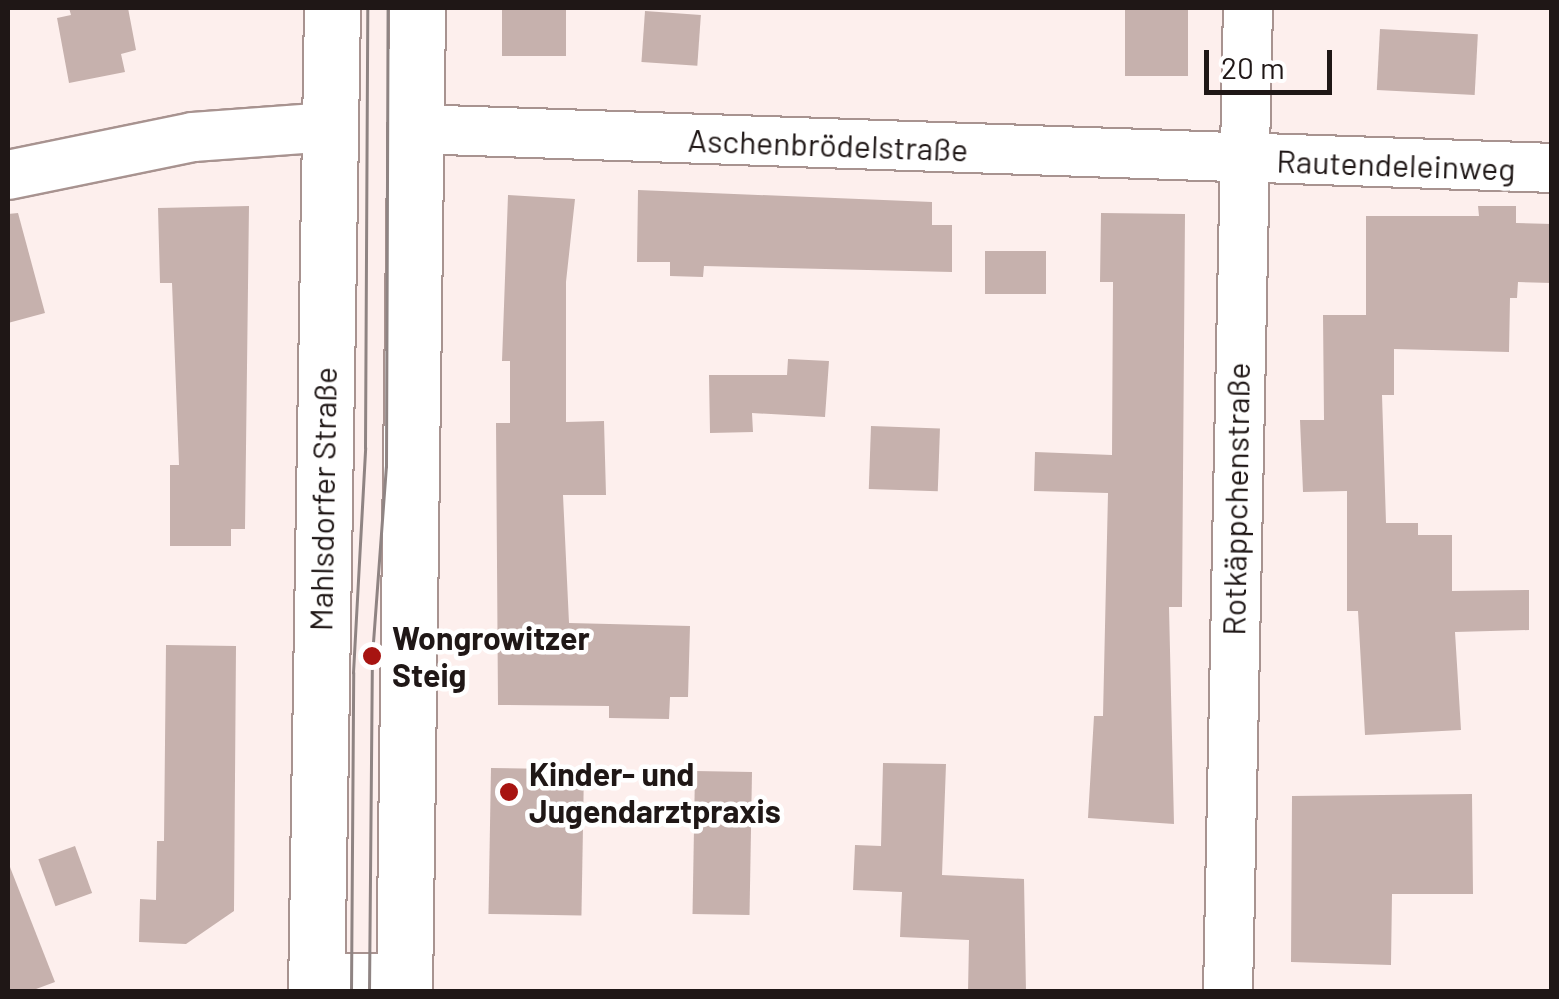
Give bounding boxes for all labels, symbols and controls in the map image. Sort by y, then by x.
scale bar [1209,30,1336,92]
text: 20 m [1221,49,1285,85]
street label: Aschenbrödelstraße [687,120,969,168]
street label: Rautendeleinweg [1276,141,1516,187]
street label: Rotkäppchenstraße [1213,362,1257,636]
street label: Mahlsdorfer Straße [300,366,344,632]
place label: Wongrowitzer Steig [392,619,590,694]
marker: Wongrowitzer Steig [361,645,383,667]
place label: Kinder- und Jugendarztpraxis [529,755,781,830]
marker: Kinder- und Jugendarztpraxis [498,781,520,803]

